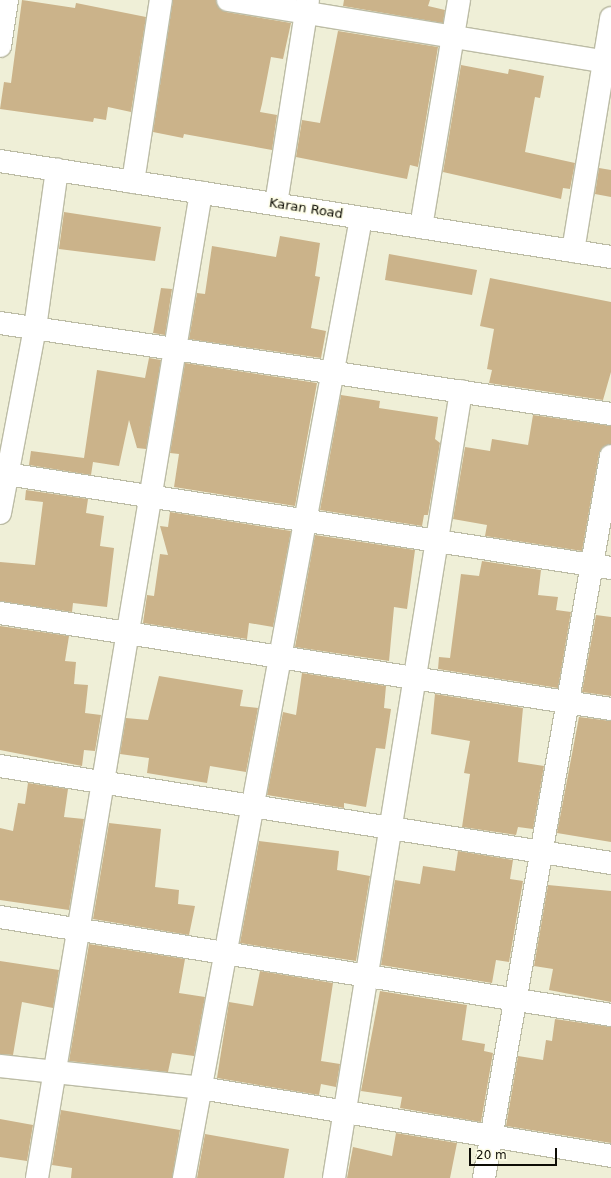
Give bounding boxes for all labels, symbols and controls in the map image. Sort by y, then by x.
street label: Karan Road [268,195,344,223]
scale bar [471,1140,559,1166]
text: 20 m [476,1148,507,1162]

